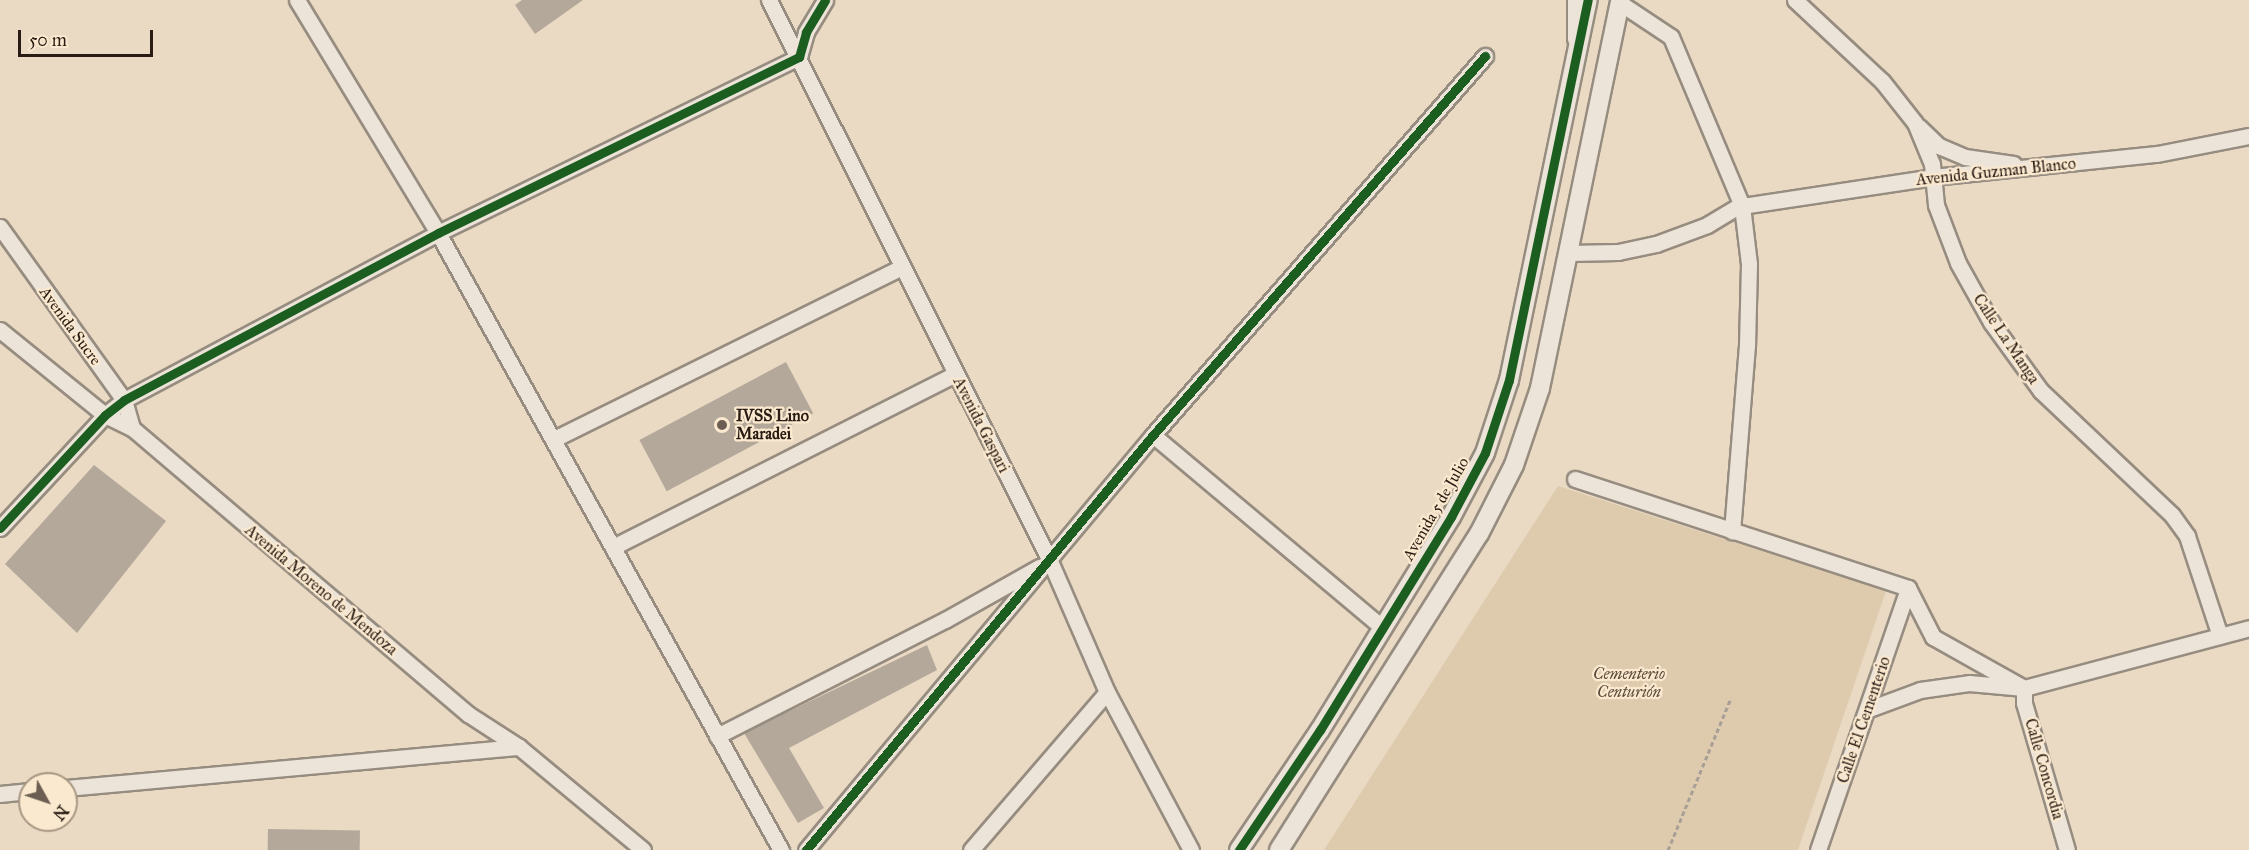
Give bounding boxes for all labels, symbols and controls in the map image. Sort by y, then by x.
scale bar [21,18,156,56]
text: 50 m [29,29,67,51]
street label: Avenida Guzman Blanco [1915,154,2077,190]
street label: Avenida Sucre [35,283,105,369]
street label: Calle La Manga [1969,290,2043,388]
street label: Avenida Gaspari [949,374,1013,476]
place label: IVSS Lino Maradei [736,406,809,444]
marker: IVSS Lino Maradei [713,416,731,434]
street label: Avenida 5 de Julio [1399,454,1473,564]
street label: Avenida Moreno de Mendoza [241,521,401,659]
street label: Calle El Cementerio [1833,654,1895,786]
park label: Cementerio Centurión [1593,664,1665,702]
street label: Calle Concordia [2020,716,2068,822]
north arrow [18,772,78,832]
text: N [49,801,72,824]

